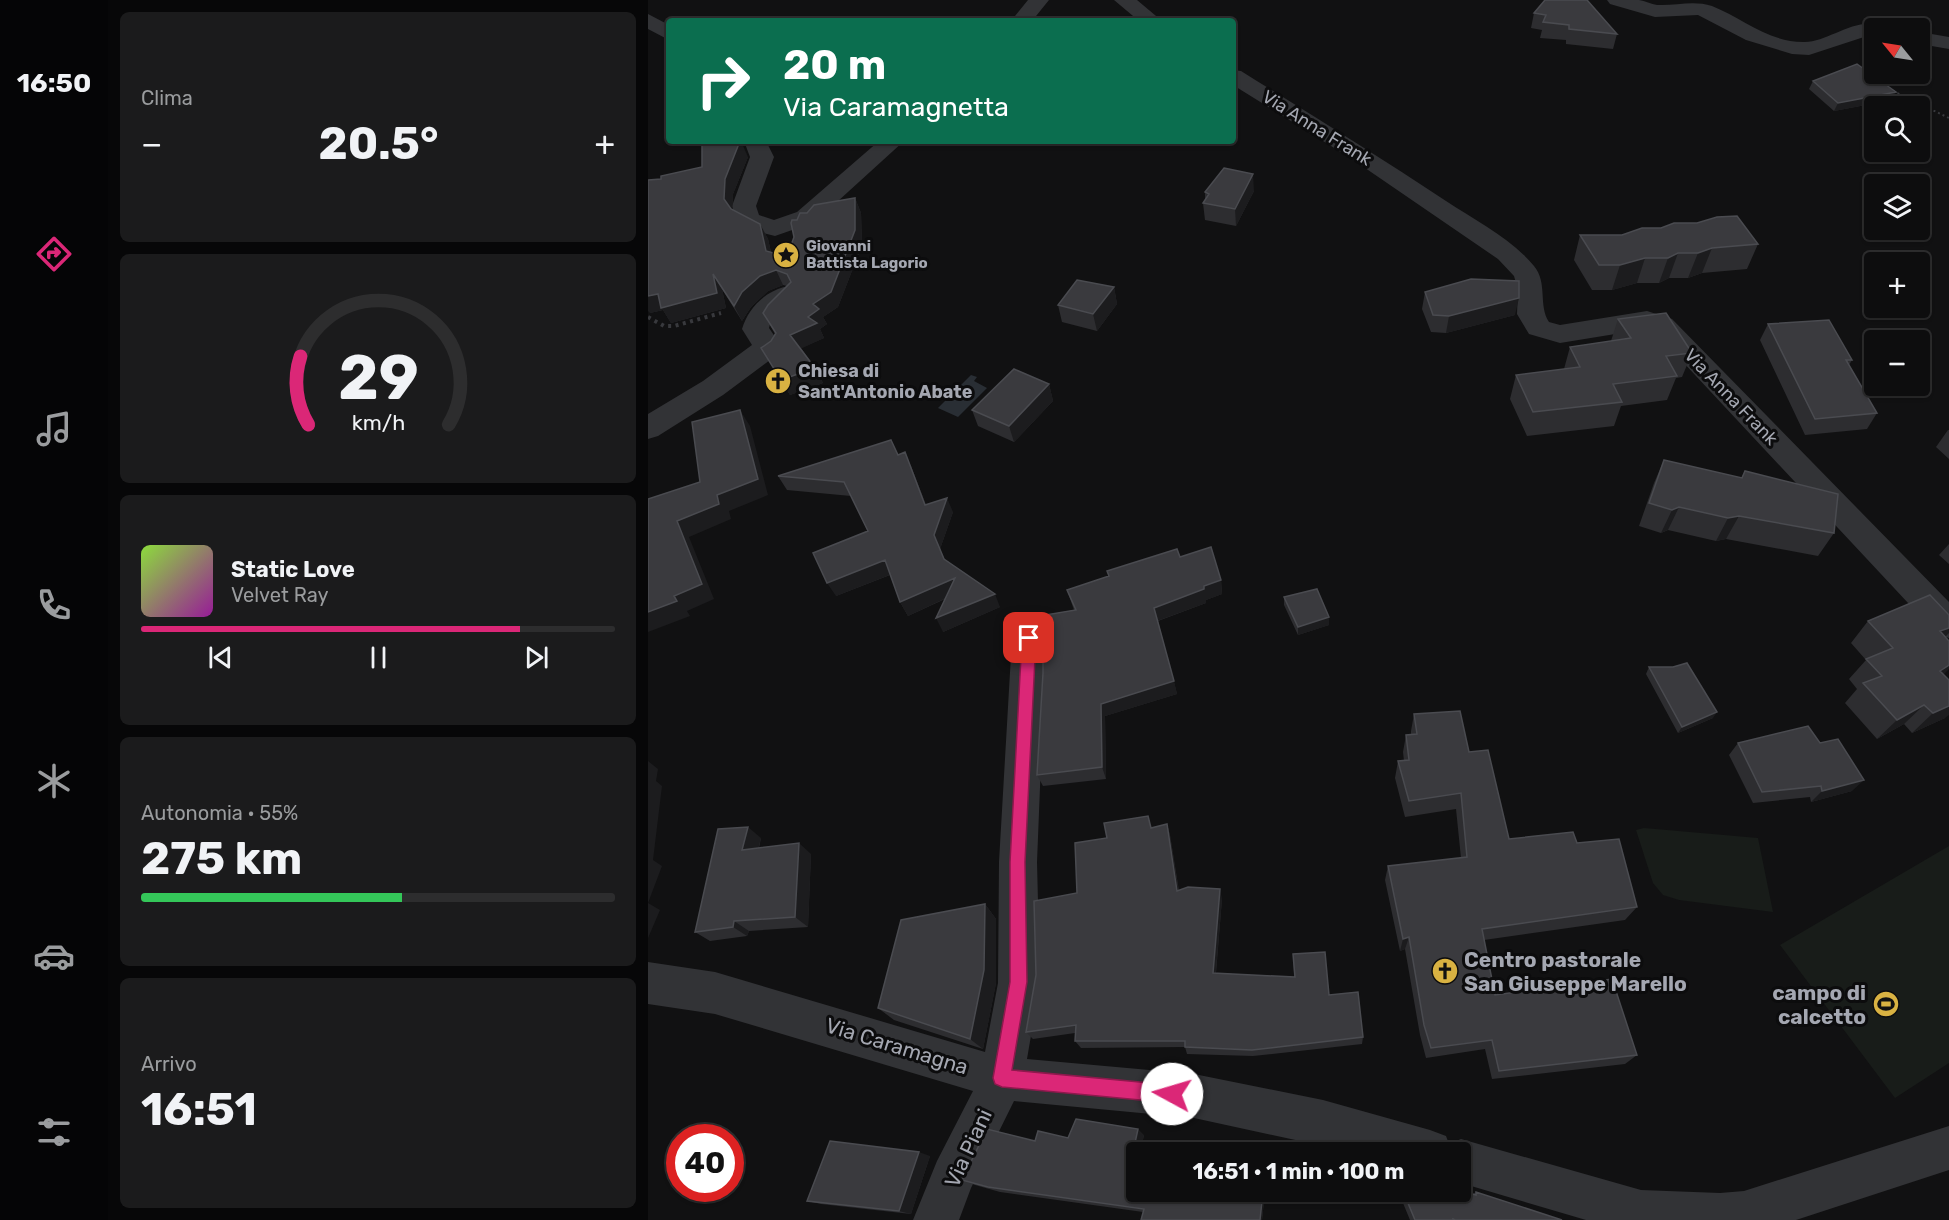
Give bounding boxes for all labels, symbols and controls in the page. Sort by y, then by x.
north arrow [1864,18,1930,84]
map controls [1864,18,1930,396]
text: 20 m [783,40,886,90]
icon: right [684,42,762,120]
text: 16:50 [17,67,91,99]
street label: Via Anna Frank [1258,85,1377,171]
text: Clima [141,86,193,110]
text: Via Caramagnetta [783,91,1009,123]
button: search [1864,96,1930,162]
text: 20.5° [319,117,438,170]
text: − [141,124,162,163]
text: + [594,124,615,163]
button: layers [1864,174,1930,240]
icon: directions [33,233,75,275]
place label: Giovanni Battista Lagorio [806,237,928,272]
place icon: Giovanni Battista Lagorio [771,240,801,270]
button: + [1864,252,1930,318]
button: − [1864,330,1930,396]
text: 29 [338,342,418,416]
street label: Via Anna Frank [1680,344,1783,450]
place label: Chiesa di Sant'Antonio Abate [798,360,973,403]
church icon: Chiesa di Sant'Antonio Abate [763,366,793,396]
icon: music [33,408,75,450]
text: km/h [351,411,405,436]
text: Static Love [231,556,355,583]
text: Velvet Ray [231,583,329,607]
icon: phone [33,584,75,626]
pin [1003,612,1054,663]
icon: arrive [1012,621,1045,654]
icon: previous [204,641,237,674]
icon: pause [362,641,395,674]
icon: next [520,641,553,674]
icon: climate [33,760,75,802]
text: Autonomia · 55% [141,801,298,825]
text: 275 km [141,832,302,885]
icon: car [33,935,75,977]
place label: Centro pastorale San Giuseppe Marello [1464,947,1687,996]
church icon: Centro pastorale San Giuseppe Marello [1430,956,1460,986]
place label: campo di calcetto [1772,980,1866,1029]
sports icon: campo di calcetto [1871,989,1901,1019]
street label: Via Caramagna [823,1012,971,1080]
text: Arrivo [141,1052,197,1076]
position arrow [1140,1062,1204,1126]
text: 16:51 [141,1083,257,1136]
street label: Via Piani [939,1105,997,1191]
icon: filters [33,1111,75,1153]
speed limit sign: 40 [666,1124,744,1202]
text: 16:51 · 1 min · 100 m [1193,1158,1404,1185]

